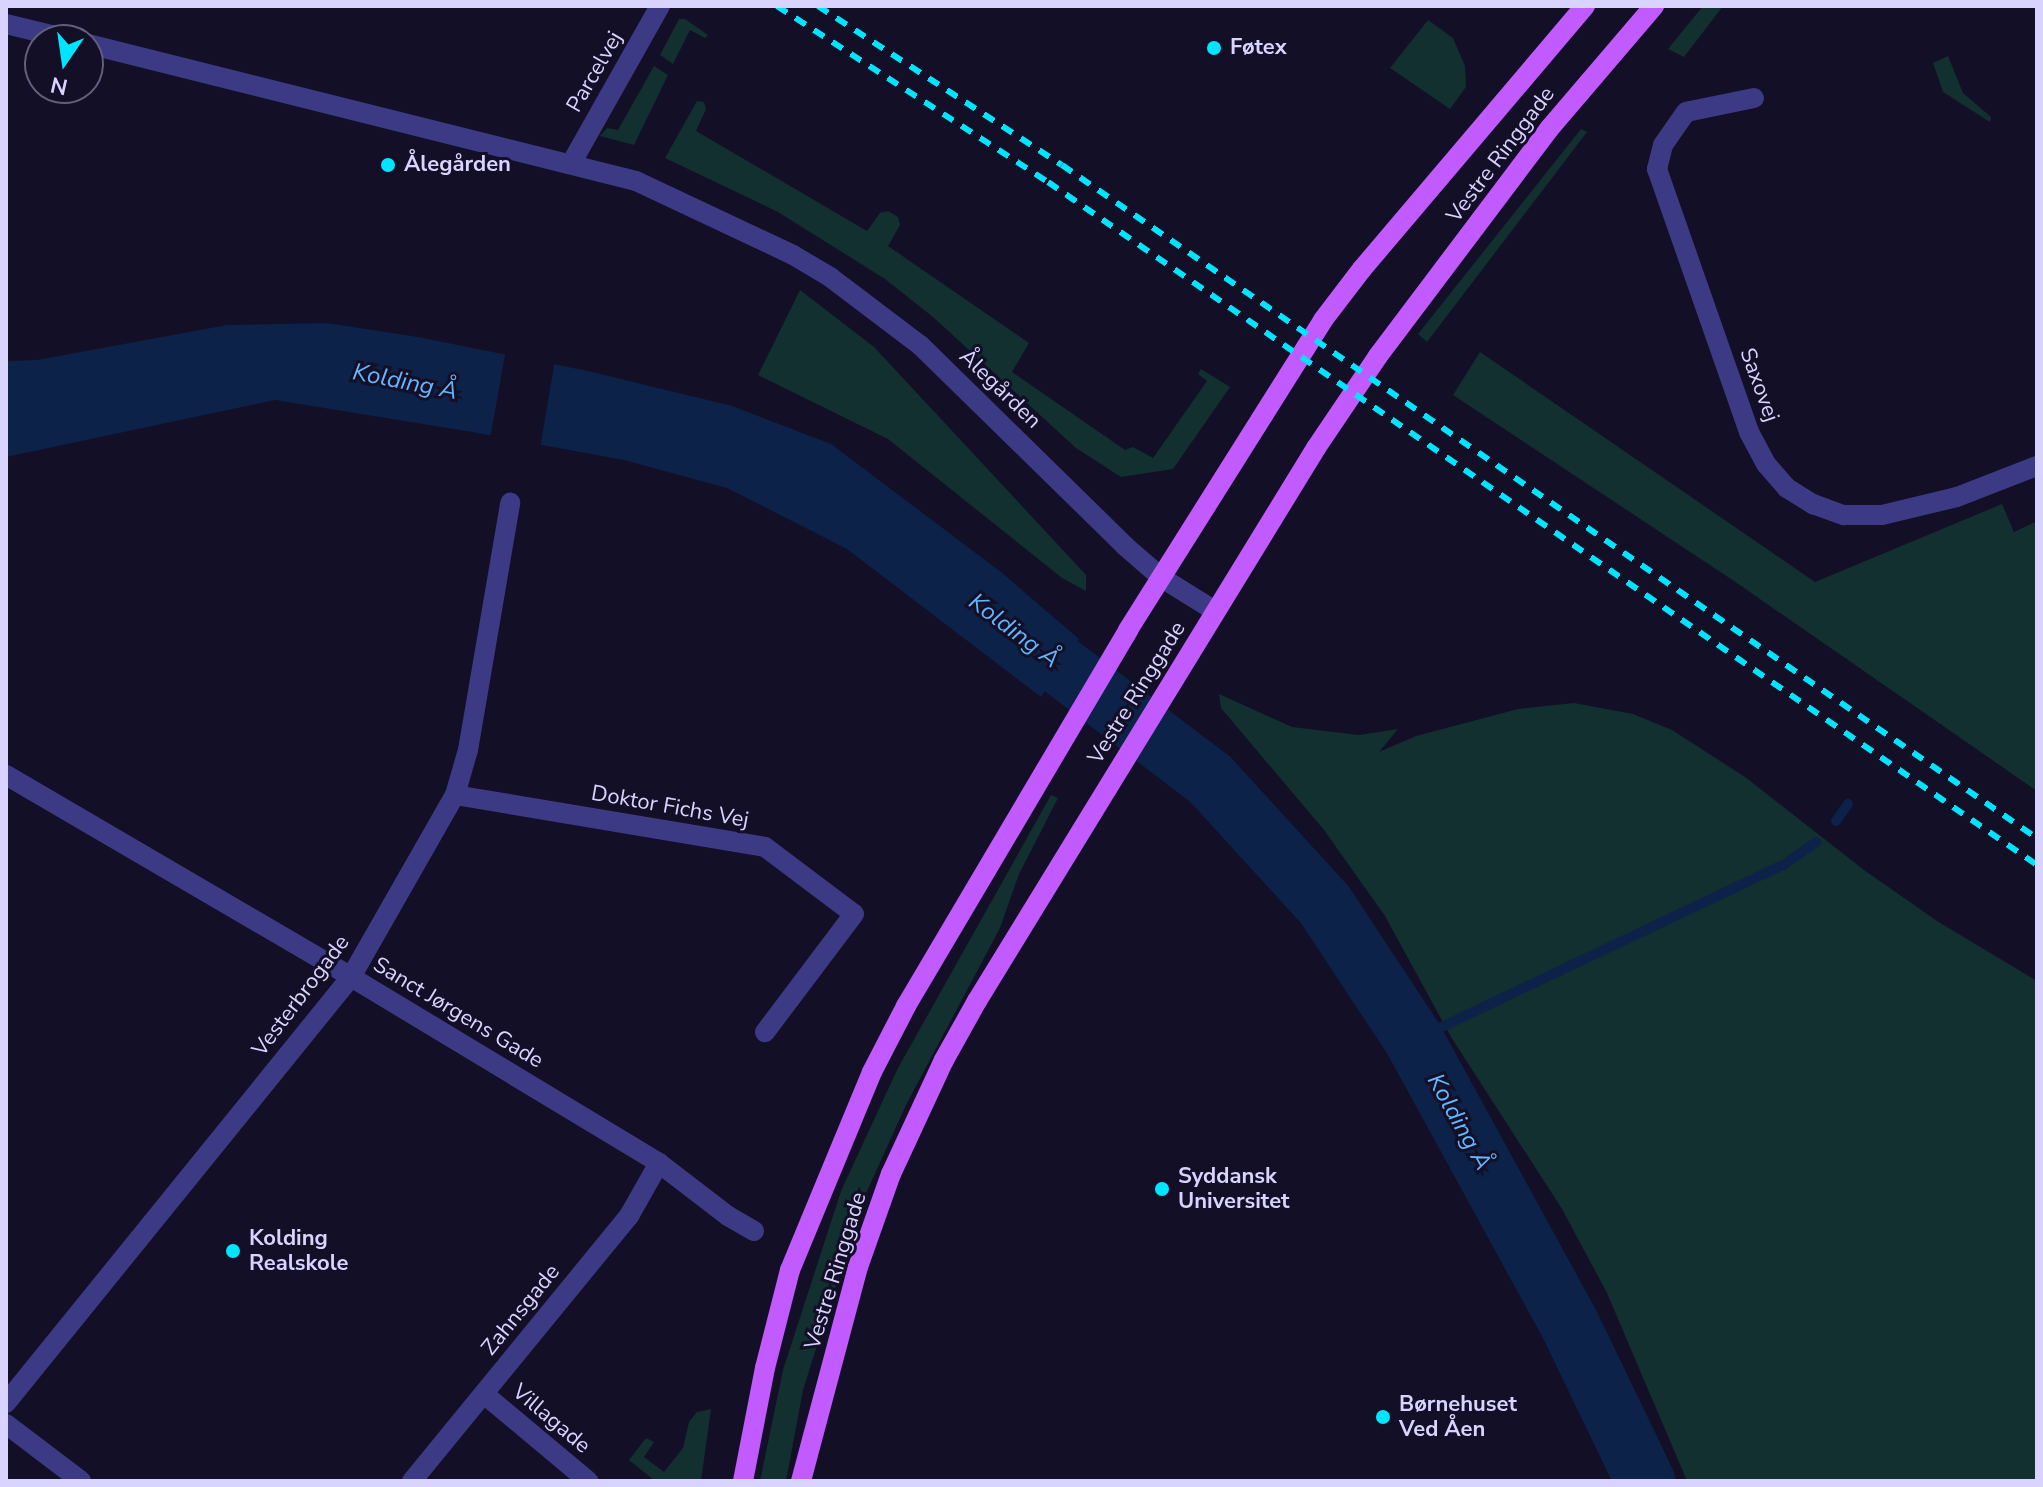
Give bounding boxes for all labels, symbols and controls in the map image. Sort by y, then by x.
north arrow [24,24,104,104]
street label: Parcelvej [561,27,629,117]
place label: Føtex [1230,35,1287,61]
marker: Føtex [1205,39,1223,57]
text: N [48,69,70,102]
street label: Vestre Ringgade [1441,82,1561,228]
place label: Ålegården [404,152,511,178]
marker: Ålegården [379,156,397,174]
street label: Ålegården [954,344,1046,434]
street label: Saxovej [1733,344,1785,426]
water label: Kolding Å [350,358,460,406]
water label: Kolding Å [963,588,1065,674]
street label: Vestre Ringgade [1083,617,1191,769]
street label: Doktor Fichs Vej [589,780,751,834]
street label: Vesterbrogade [247,930,355,1062]
street label: Sanct Jørgens Gade [368,952,548,1074]
water label: Kolding Å [1421,1069,1497,1175]
place label: Syddansk Universitet [1178,1163,1290,1214]
marker: Syddansk Universitet [1153,1180,1171,1198]
street label: Vestre Ringgade [800,1189,872,1353]
place label: Kolding Realskole [249,1225,348,1276]
marker: Kolding Realskole [224,1242,242,1260]
street label: Zahnsgade [476,1259,566,1361]
street label: Villagade [507,1379,595,1459]
place label: Børnehuset Ved Åen [1399,1391,1517,1442]
marker: Børnehuset Ved Åen [1374,1408,1392,1426]

